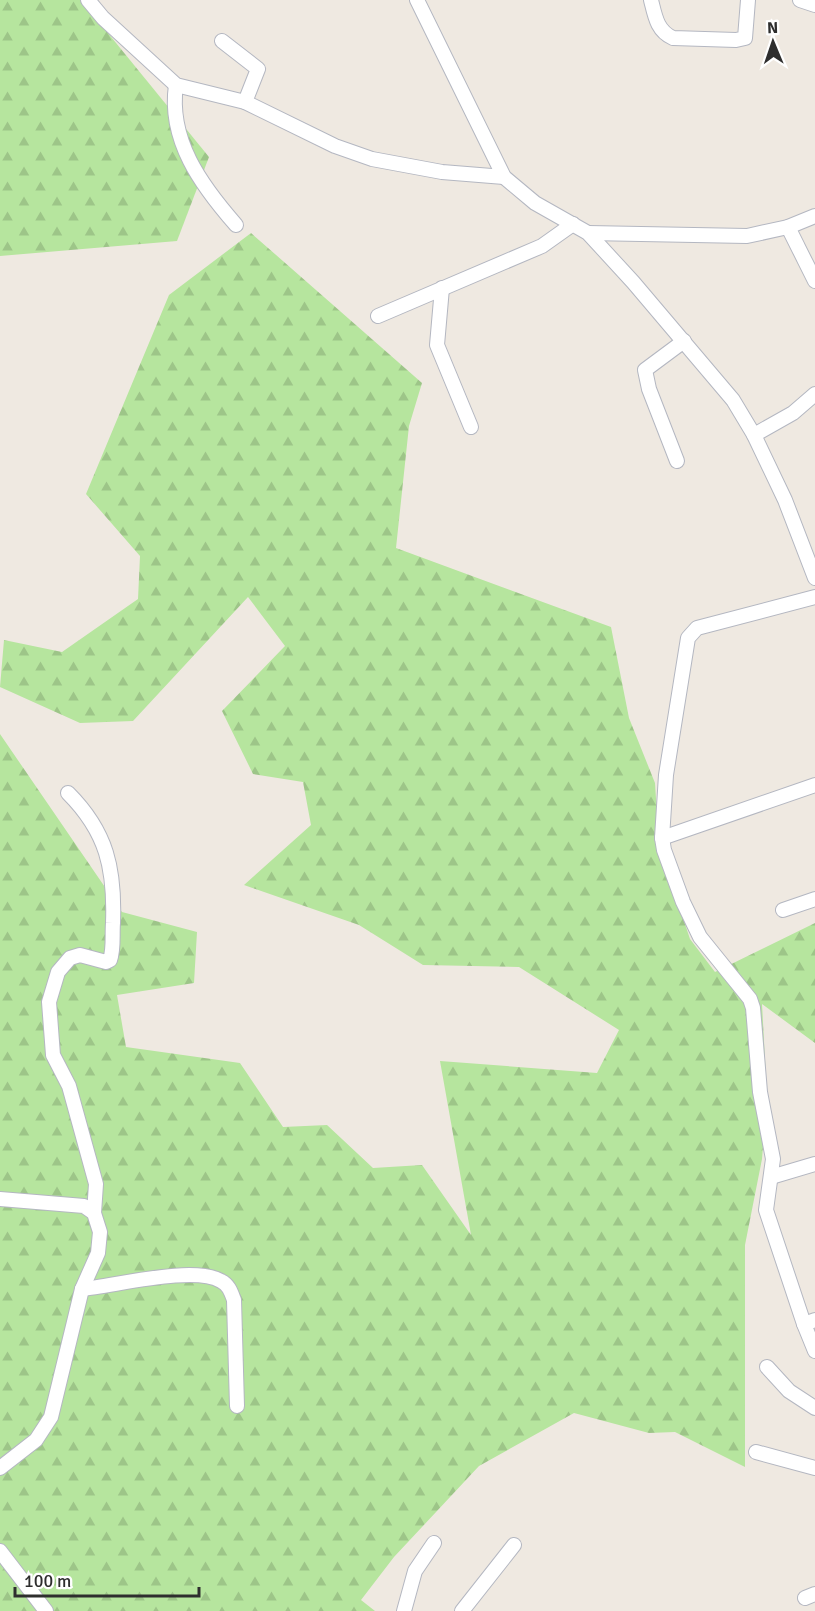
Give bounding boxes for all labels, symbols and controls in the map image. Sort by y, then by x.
north arrow [743,12,803,72]
text: N [767,18,778,38]
scale bar [15,1560,200,1598]
text: 100 m [24,1570,71,1592]

